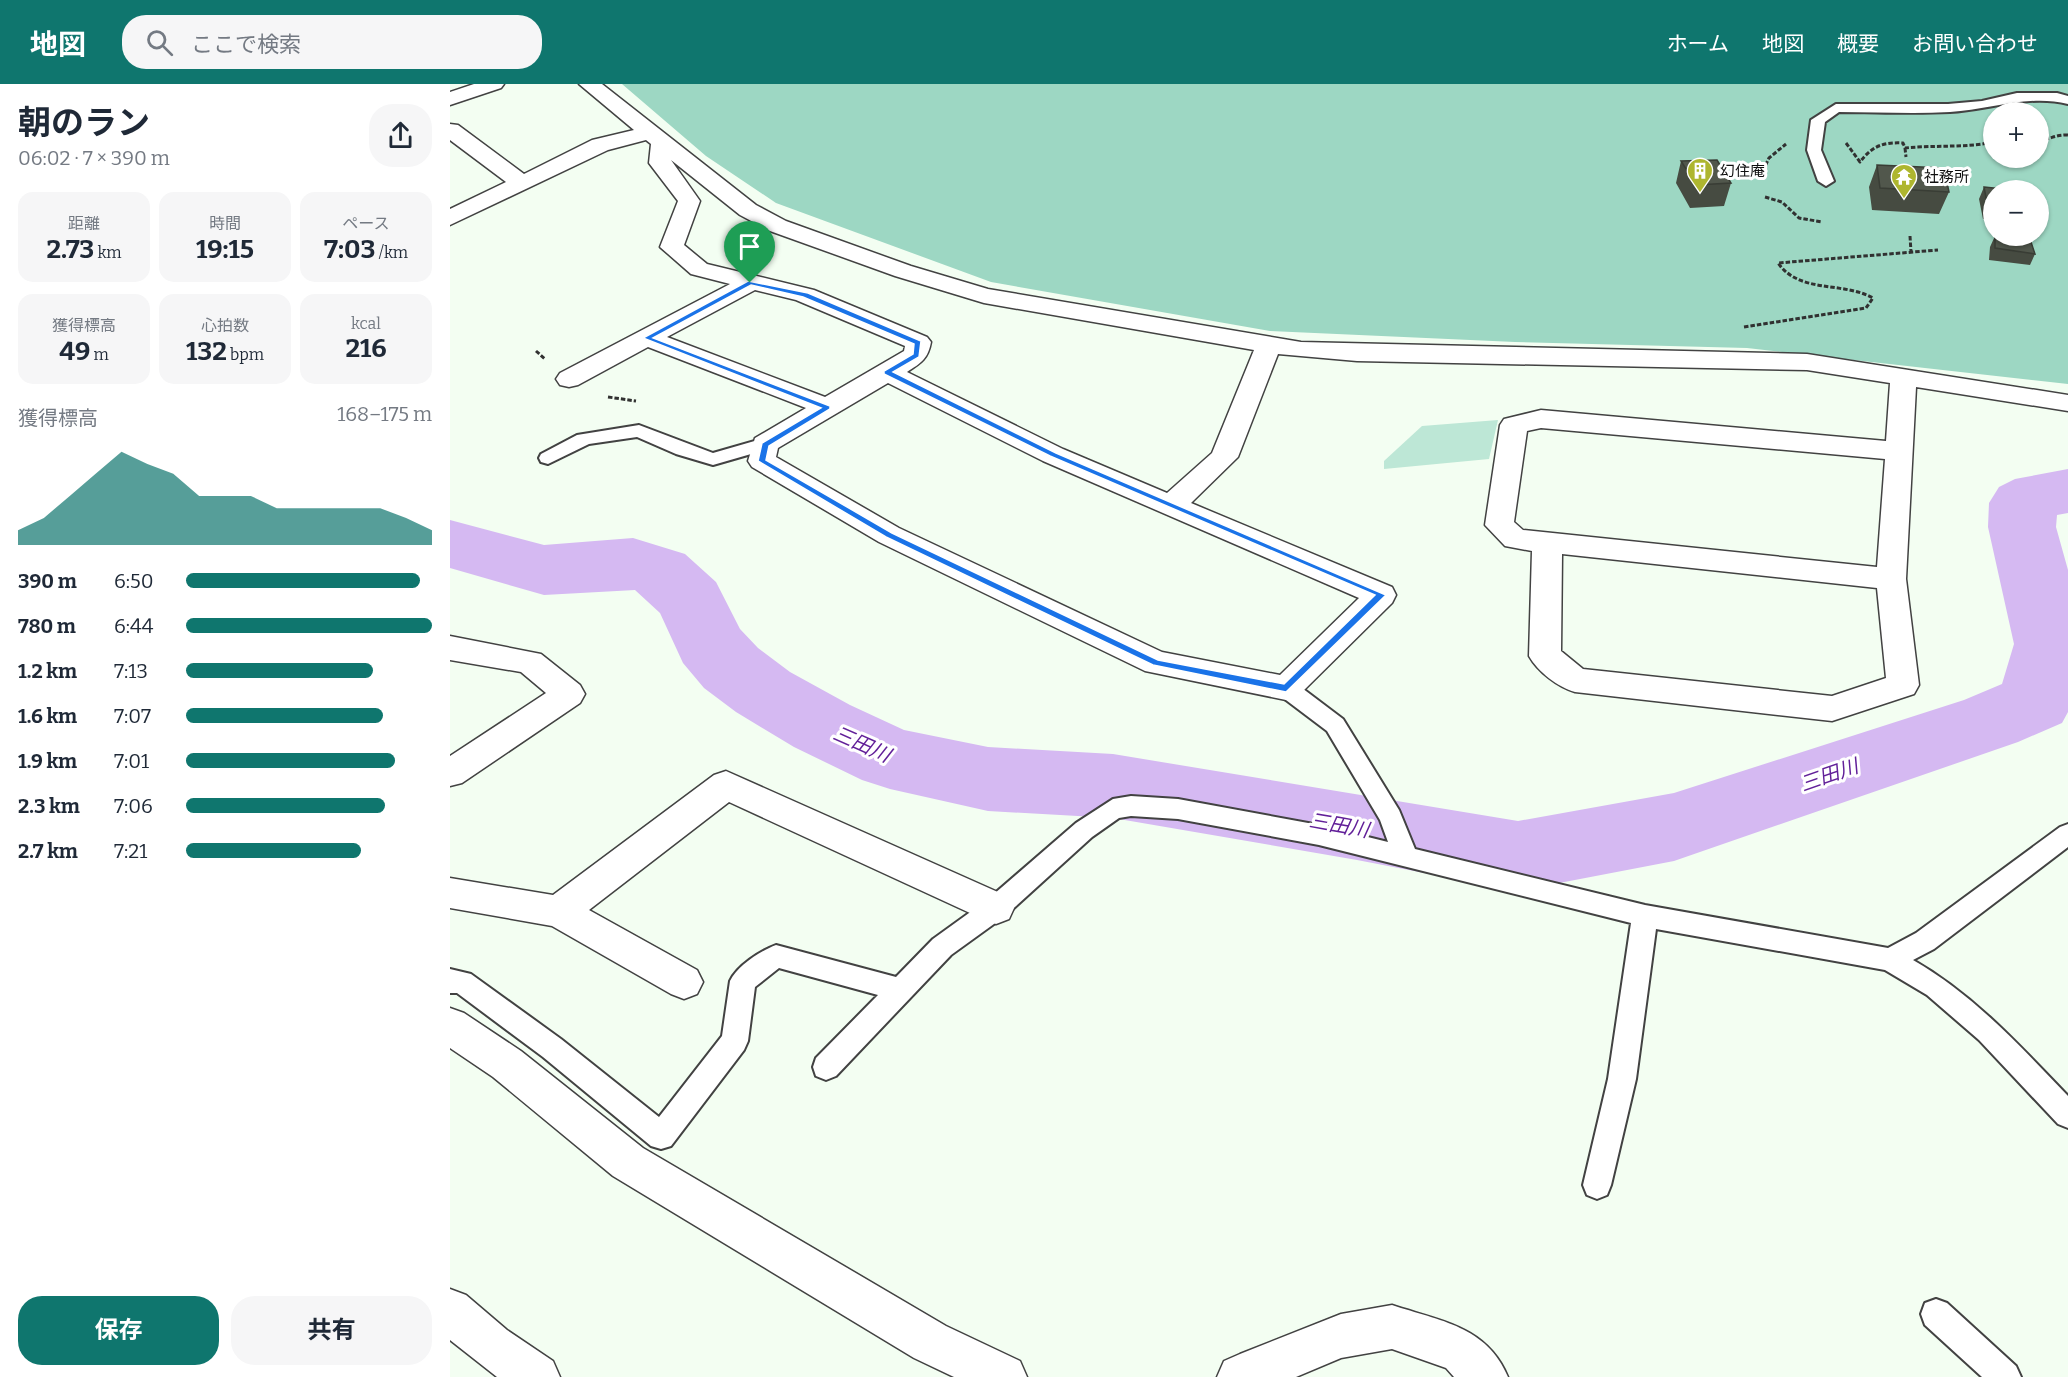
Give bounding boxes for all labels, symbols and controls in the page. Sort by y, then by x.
search box [122,15,542,69]
icon: search [143,26,176,59]
text: 地図 [30,28,86,61]
text: ここで検索 [191,31,301,58]
text: ホーム [1667,31,1729,57]
text: 地図 [1762,31,1804,57]
text: 概要 [1837,31,1879,57]
text: お問い合わせ [1912,31,2038,57]
map controls [1983,102,2049,246]
button: + [1983,102,2049,168]
text: 朝のラン [18,103,150,143]
button: share [369,104,432,167]
text: 06:02 · 7 × 390 m [18,146,170,170]
building icon: 幻住庵 [1685,156,1715,194]
place label: 幻住庵 [1720,162,1765,180]
temple icon: 社務所 [1889,162,1919,200]
place label: 社務所 [1924,168,1969,186]
button: − [1983,180,2049,246]
text: 距離 [68,214,100,233]
text: 時間 [209,214,241,233]
text: ペース [342,214,390,233]
pin [724,221,775,283]
icon: arrive [733,230,766,263]
text: 2.73 [46,234,94,265]
text: 19:15 [196,234,254,265]
text: 7:03 [324,234,376,265]
text: km [94,243,122,262]
text: /km [376,243,408,262]
text: kcal [351,314,381,333]
text: 獲得標高 [52,316,116,335]
text: 心拍数 [201,316,249,335]
text: 216 [345,333,387,364]
text: 49 [59,336,90,367]
text: 132 [186,336,227,367]
text: m [90,345,109,364]
text: bpm [227,345,264,364]
text: 168–175 m [337,402,432,426]
text: 獲得標高 [18,406,98,430]
text: 390 m [18,569,77,593]
text: 6:50 [114,569,153,593]
text: 780 m [18,614,76,638]
text: 6:44 [114,614,153,638]
text: 1.2 km [18,659,77,683]
text: 7:13 [114,659,148,683]
text: 1.6 km [18,704,77,728]
text: 7:07 [114,704,151,728]
water label: 三田川 [830,721,896,768]
text: 1.9 km [18,749,77,773]
text: 7:01 [114,749,149,773]
water label: 三田川 [1797,753,1863,796]
text: 2.3 km [18,794,80,818]
text: 7:06 [114,794,153,818]
water label: 三田川 [1307,808,1373,842]
text: 2.7 km [18,839,78,863]
text: 7:21 [114,839,147,863]
button: 保存 [18,1296,219,1365]
button: 共有 [231,1296,432,1365]

